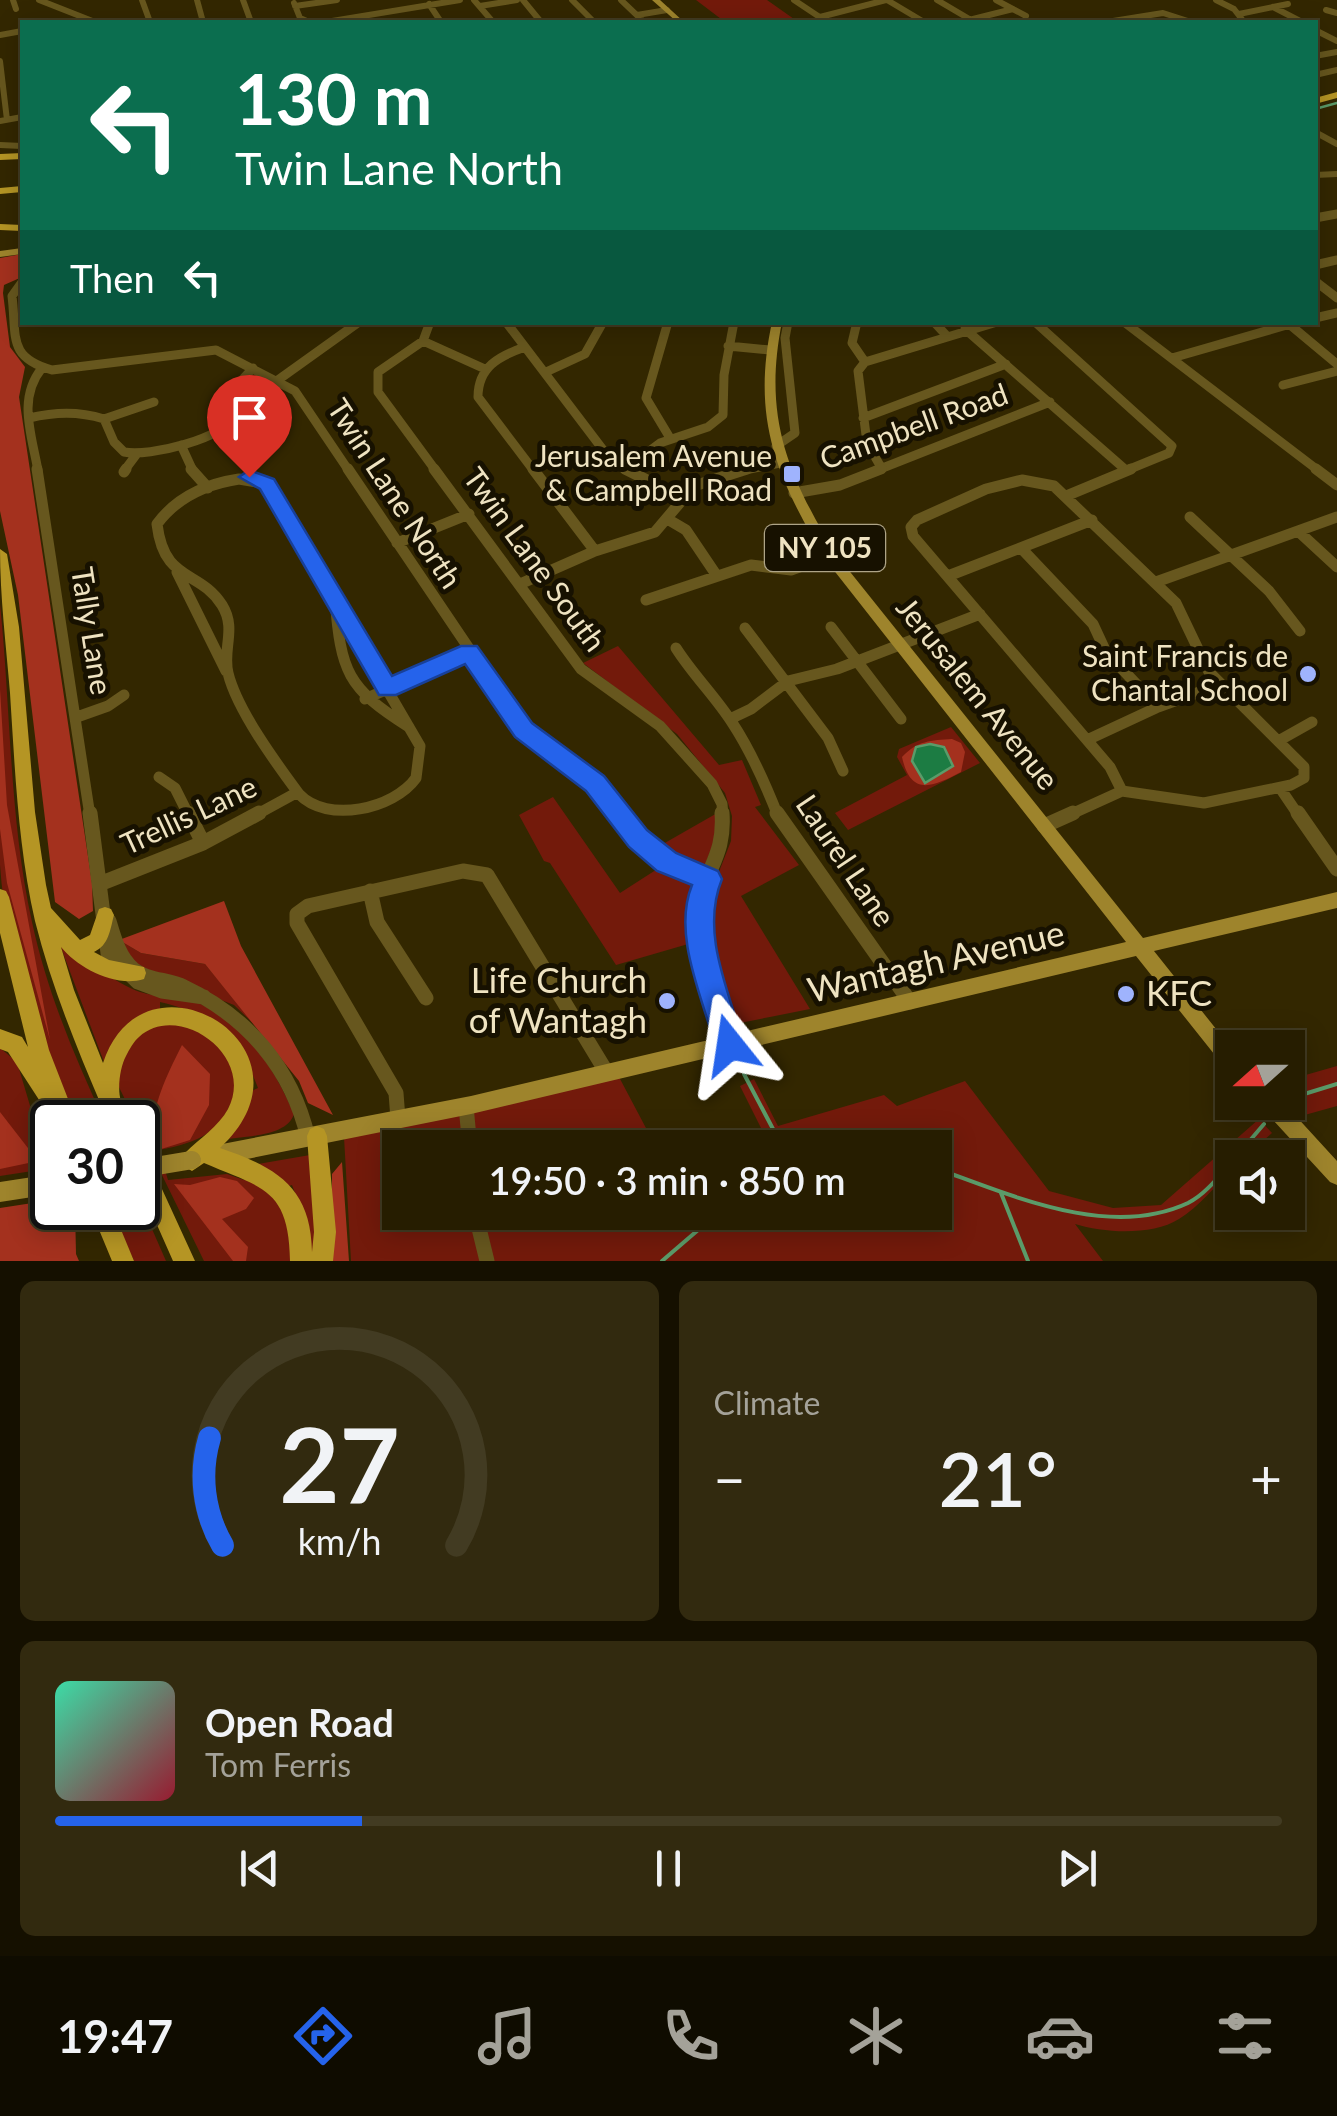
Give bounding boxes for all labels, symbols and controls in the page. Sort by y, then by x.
text: 130 m [235,56,432,140]
icon: left [70,60,200,190]
text: Twin Lane North [235,141,563,195]
icon: left [175,250,230,305]
text: Then [70,255,155,301]
street label: Campbell Road [814,374,1012,476]
pin [207,375,292,478]
icon: arrive [222,390,277,445]
street label: Twin Lane North [321,391,470,594]
place label: Jerusalem Avenue & Campbell Road [535,437,772,507]
street label: Twin Lane South [457,460,614,658]
marker: Jerusalem Avenue & Campbell Road [781,463,803,485]
road number: NY 105 [765,525,885,571]
street label: Tally Lane [65,564,121,697]
street label: Jerusalem Avenue [890,589,1067,796]
place label: Saint Francis de Chantal School [1082,637,1288,707]
marker: Saint Francis de Chantal School [1297,663,1319,685]
street label: Trellis Lane [115,767,262,861]
street label: Laurel Lane [790,787,904,932]
street label: Wantagh Avenue [803,910,1068,1010]
place label: Life Church of Wantagh [469,958,647,1040]
place label: KFC [1146,971,1212,1013]
marker: KFC [1115,983,1137,1005]
marker: Life Church of Wantagh [656,990,678,1012]
position arrow [678,993,782,1097]
north arrow [1215,1030,1305,1120]
map controls [1215,1030,1305,1230]
speed limit sign: 30 [30,1100,160,1230]
button: sound [1215,1140,1305,1230]
text: 19:50 · 3 min · 850 m [489,1157,845,1203]
text: Climate [714,1383,820,1422]
text: 27 [279,1400,400,1525]
text: 21° [939,1433,1057,1523]
text: − [714,1445,745,1511]
text: + [1250,1445,1282,1511]
text: km/h [297,1520,381,1563]
text: Open Road [205,1699,394,1745]
text: Tom Ferris [205,1745,351,1784]
icon: previous [232,1841,287,1896]
icon: pause [641,1841,696,1896]
icon: next [1050,1841,1105,1896]
icon: directions [288,2001,358,2071]
icon: music [472,2001,542,2071]
icon: phone [656,2001,726,2071]
icon: climate [841,2001,911,2071]
icon: car [1025,2001,1095,2071]
icon: filters [1210,2001,1280,2071]
text: 19:47 [57,2009,173,2063]

